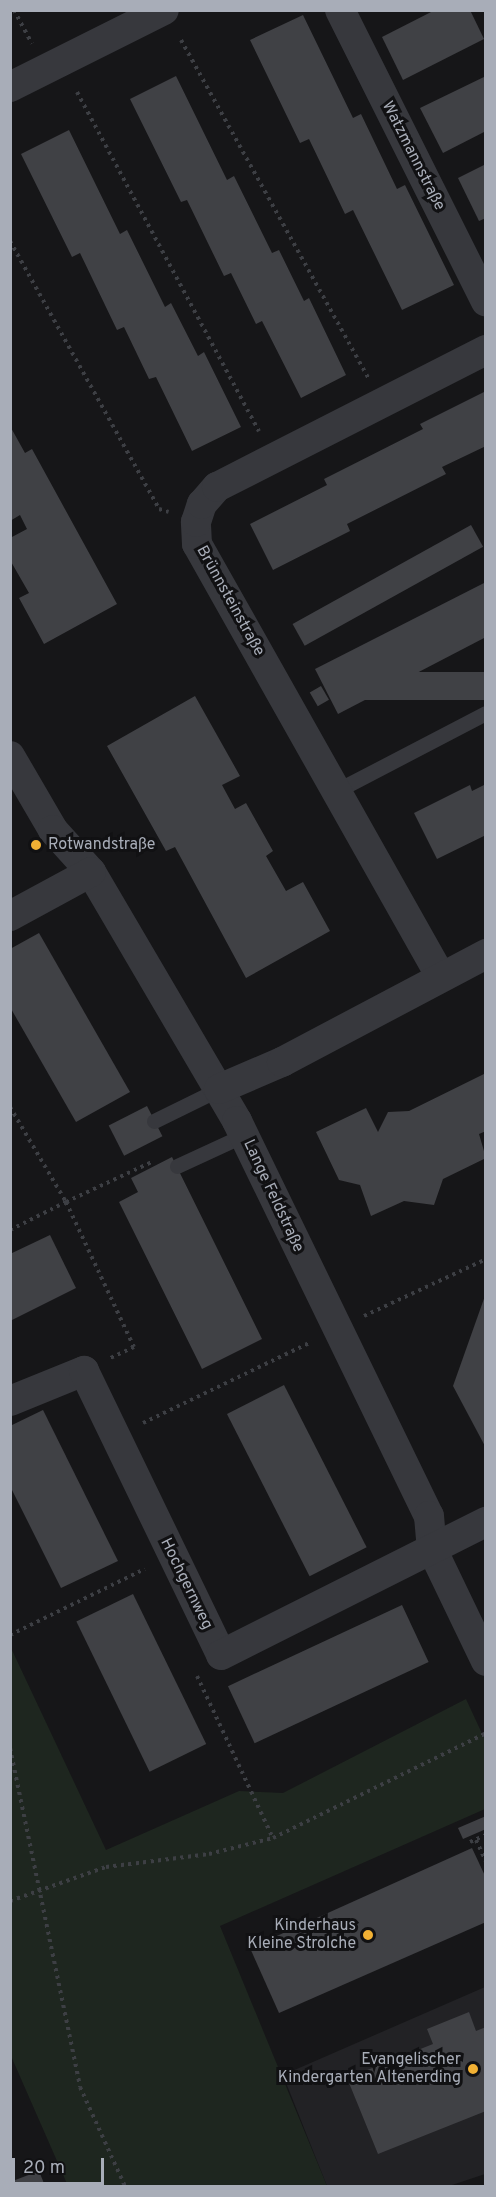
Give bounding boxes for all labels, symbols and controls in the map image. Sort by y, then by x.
street label: Watzmannstraße [377,98,449,214]
street label: Brünnsteinstraße [192,542,268,660]
place label: Rotwandstraße [48,835,155,855]
marker: Rotwandstraße [29,838,43,852]
street label: Lange Feldstraße [238,1137,308,1255]
street label: Hochgernweg [156,1535,216,1633]
place label: Kinderhaus Kleine Strolche [247,1916,356,1954]
marker: Kinderhaus Kleine Strolche [361,1928,375,1942]
place label: Evangelischer Kindergarten Altenerding [277,2050,461,2088]
marker: Evangelischer Kindergarten Altenerding [466,2062,480,2076]
scale bar [15,2146,106,2184]
text: 20 m [23,2157,65,2180]

